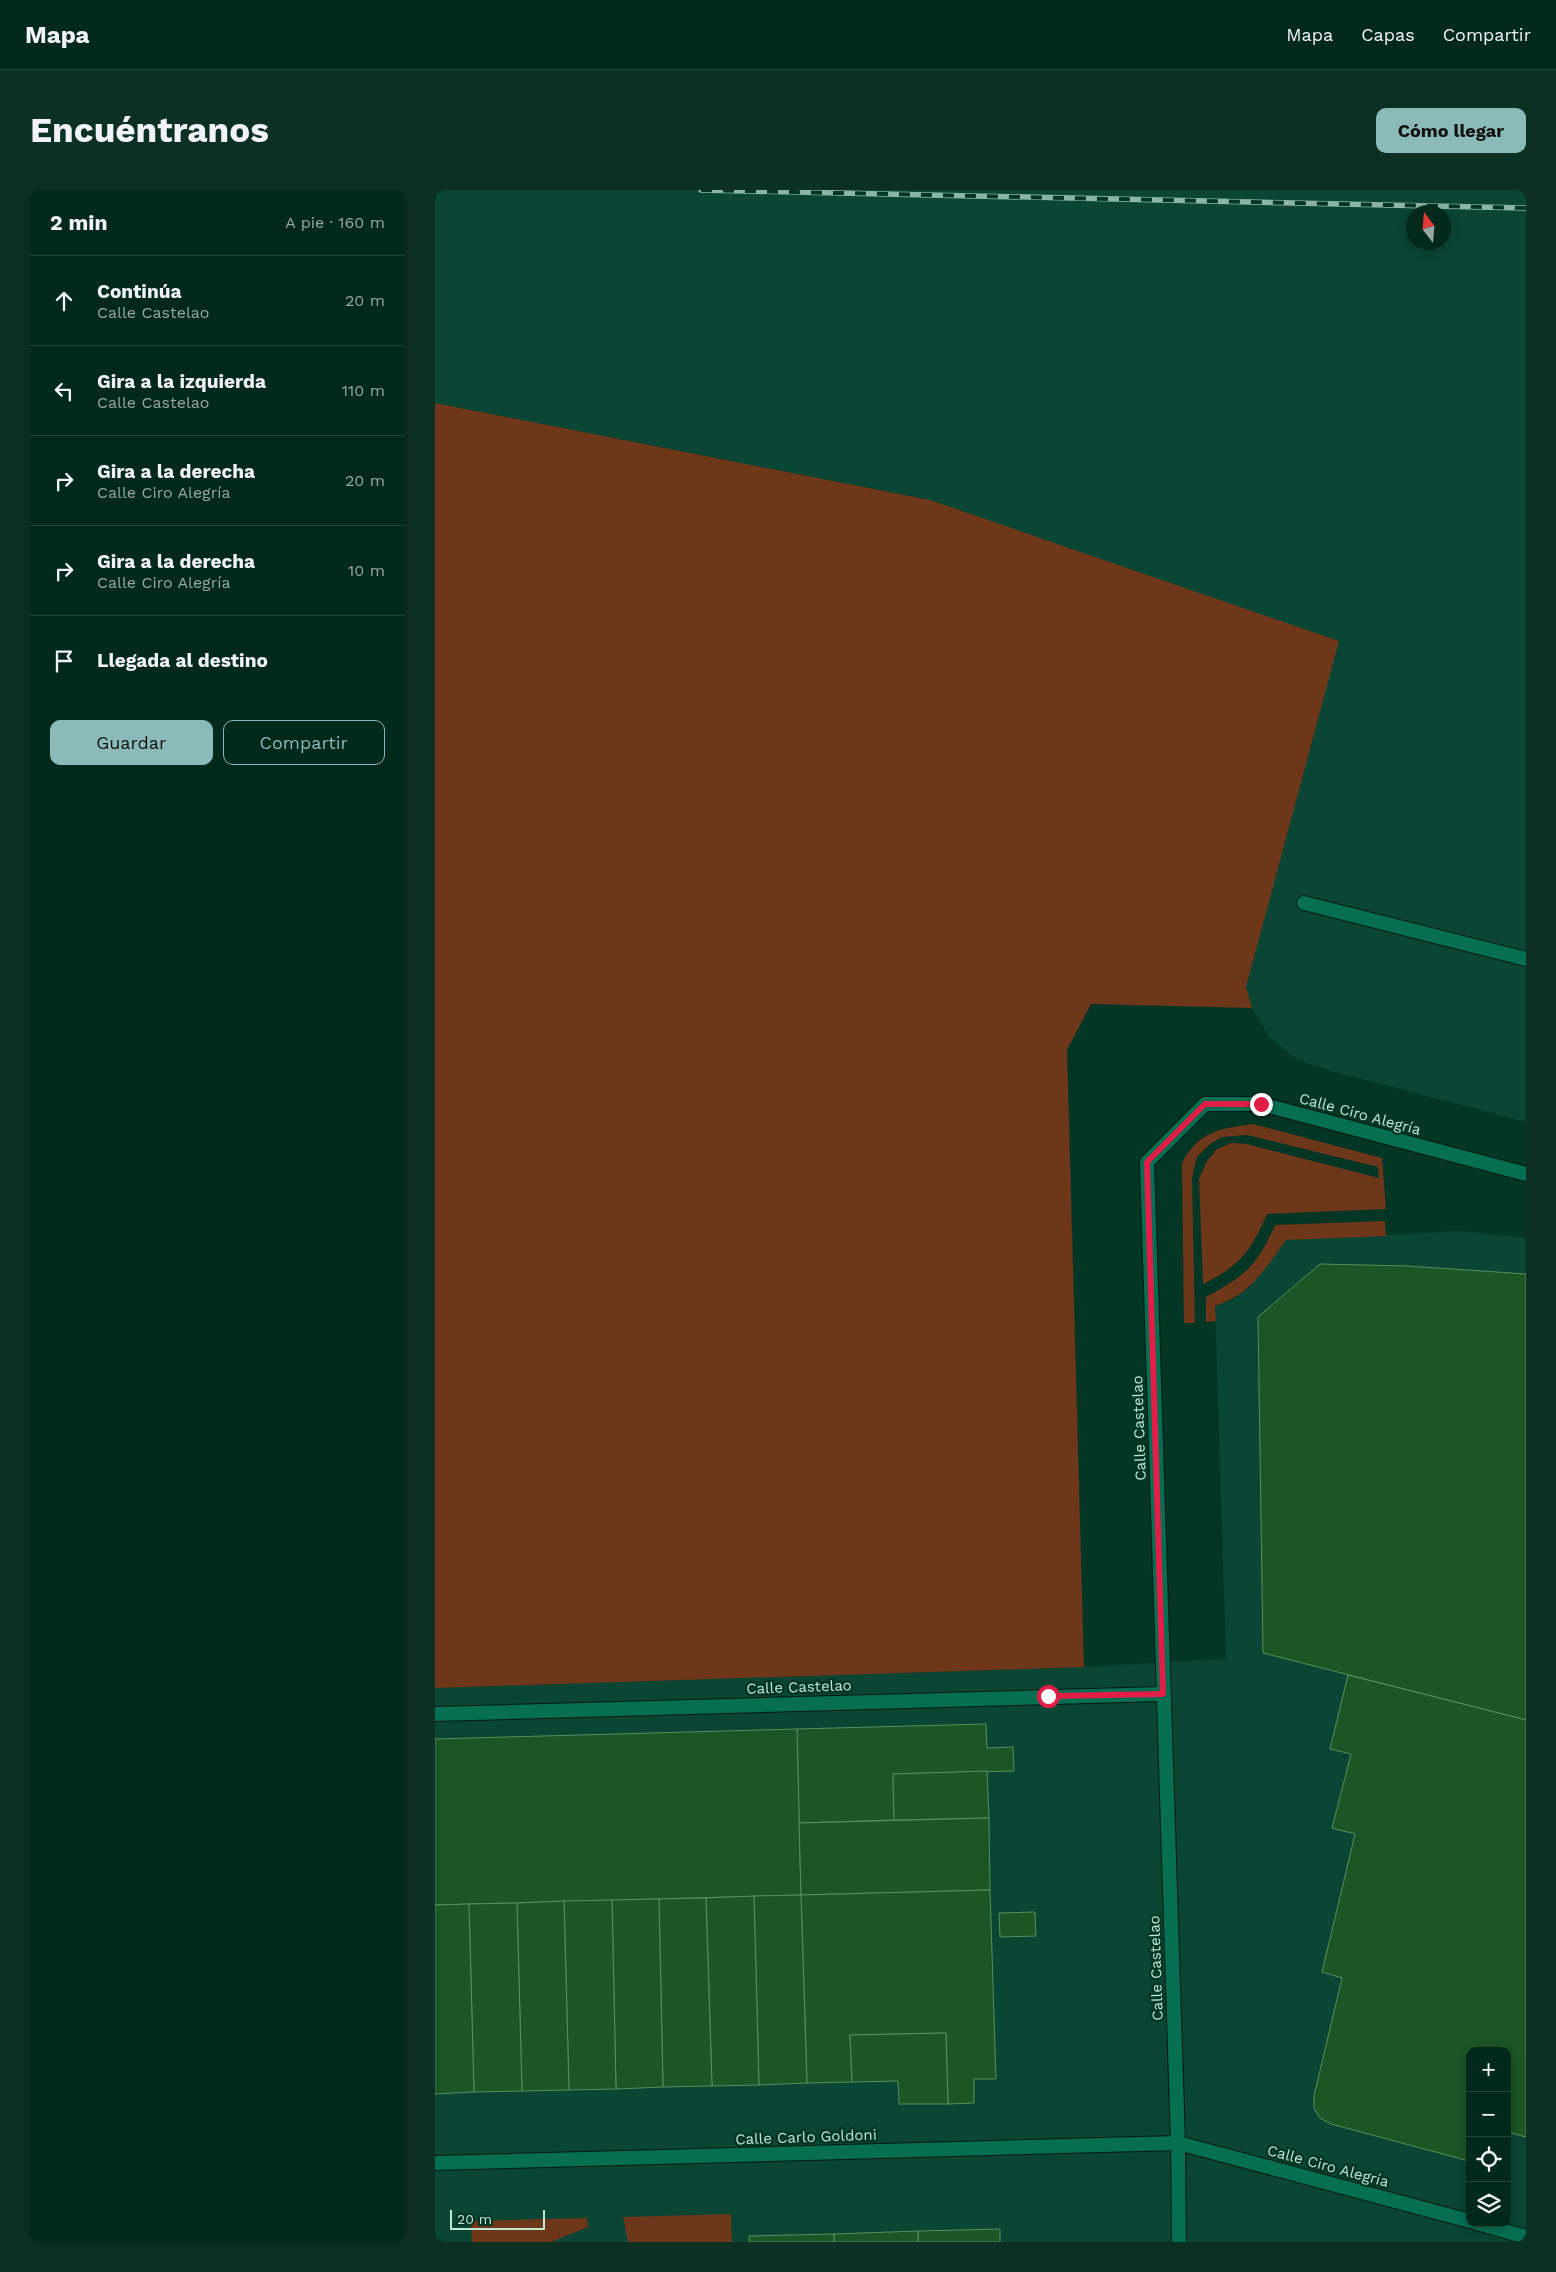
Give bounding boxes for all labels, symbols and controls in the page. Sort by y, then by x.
text: Mapa [25,21,90,49]
text: Mapa [1286,24,1333,45]
text: Capas [1361,24,1415,45]
text: Compartir [1443,24,1531,45]
button: Cómo llegar [1376,108,1526,153]
text: Encuéntranos [30,109,269,151]
north arrow [1406,205,1451,250]
text: 2 min [50,210,107,235]
text: A pie · 160 m [285,213,385,232]
text: Continúa [97,280,181,303]
icon: ahead [50,287,78,315]
text: 20 m [345,291,385,310]
text: Calle Castelao [97,303,209,322]
text: Gira a la izquierda [97,370,266,393]
icon: left [50,377,78,405]
text: 110 m [342,381,385,400]
text: Calle Castelao [97,393,209,412]
text: Gira a la derecha [97,460,255,483]
icon: right [50,467,78,495]
text: 20 m [345,471,385,490]
text: Calle Ciro Alegría [97,483,230,502]
text: Gira a la derecha [97,550,255,573]
icon: right [50,557,78,585]
text: 10 m [348,561,385,580]
text: Calle Ciro Alegría [97,573,230,592]
icon: arrive [50,647,78,675]
text: Llegada al destino [97,649,268,672]
button: Guardar [50,720,213,765]
button: Compartir [223,720,385,765]
street label: Calle Ciro Alegría [1297,1089,1423,1139]
route end [1250,1093,1273,1116]
street label: Calle Castelao [1128,1375,1150,1481]
street label: Calle Castelao [746,1676,852,1698]
route start [1037,1685,1060,1708]
street label: Calle Castelao [1145,1915,1167,2021]
map controls [1466,2047,1511,2227]
button: + [1466,2047,1511,2092]
button: − [1466,2092,1511,2137]
street label: Calle Carlo Goldoni [735,2126,877,2148]
button: locate [1466,2137,1511,2182]
street label: Calle Ciro Alegría [1265,2141,1391,2191]
button: layers [1466,2182,1511,2227]
scale bar [450,2207,545,2230]
text: 20 m [457,2211,492,2227]

